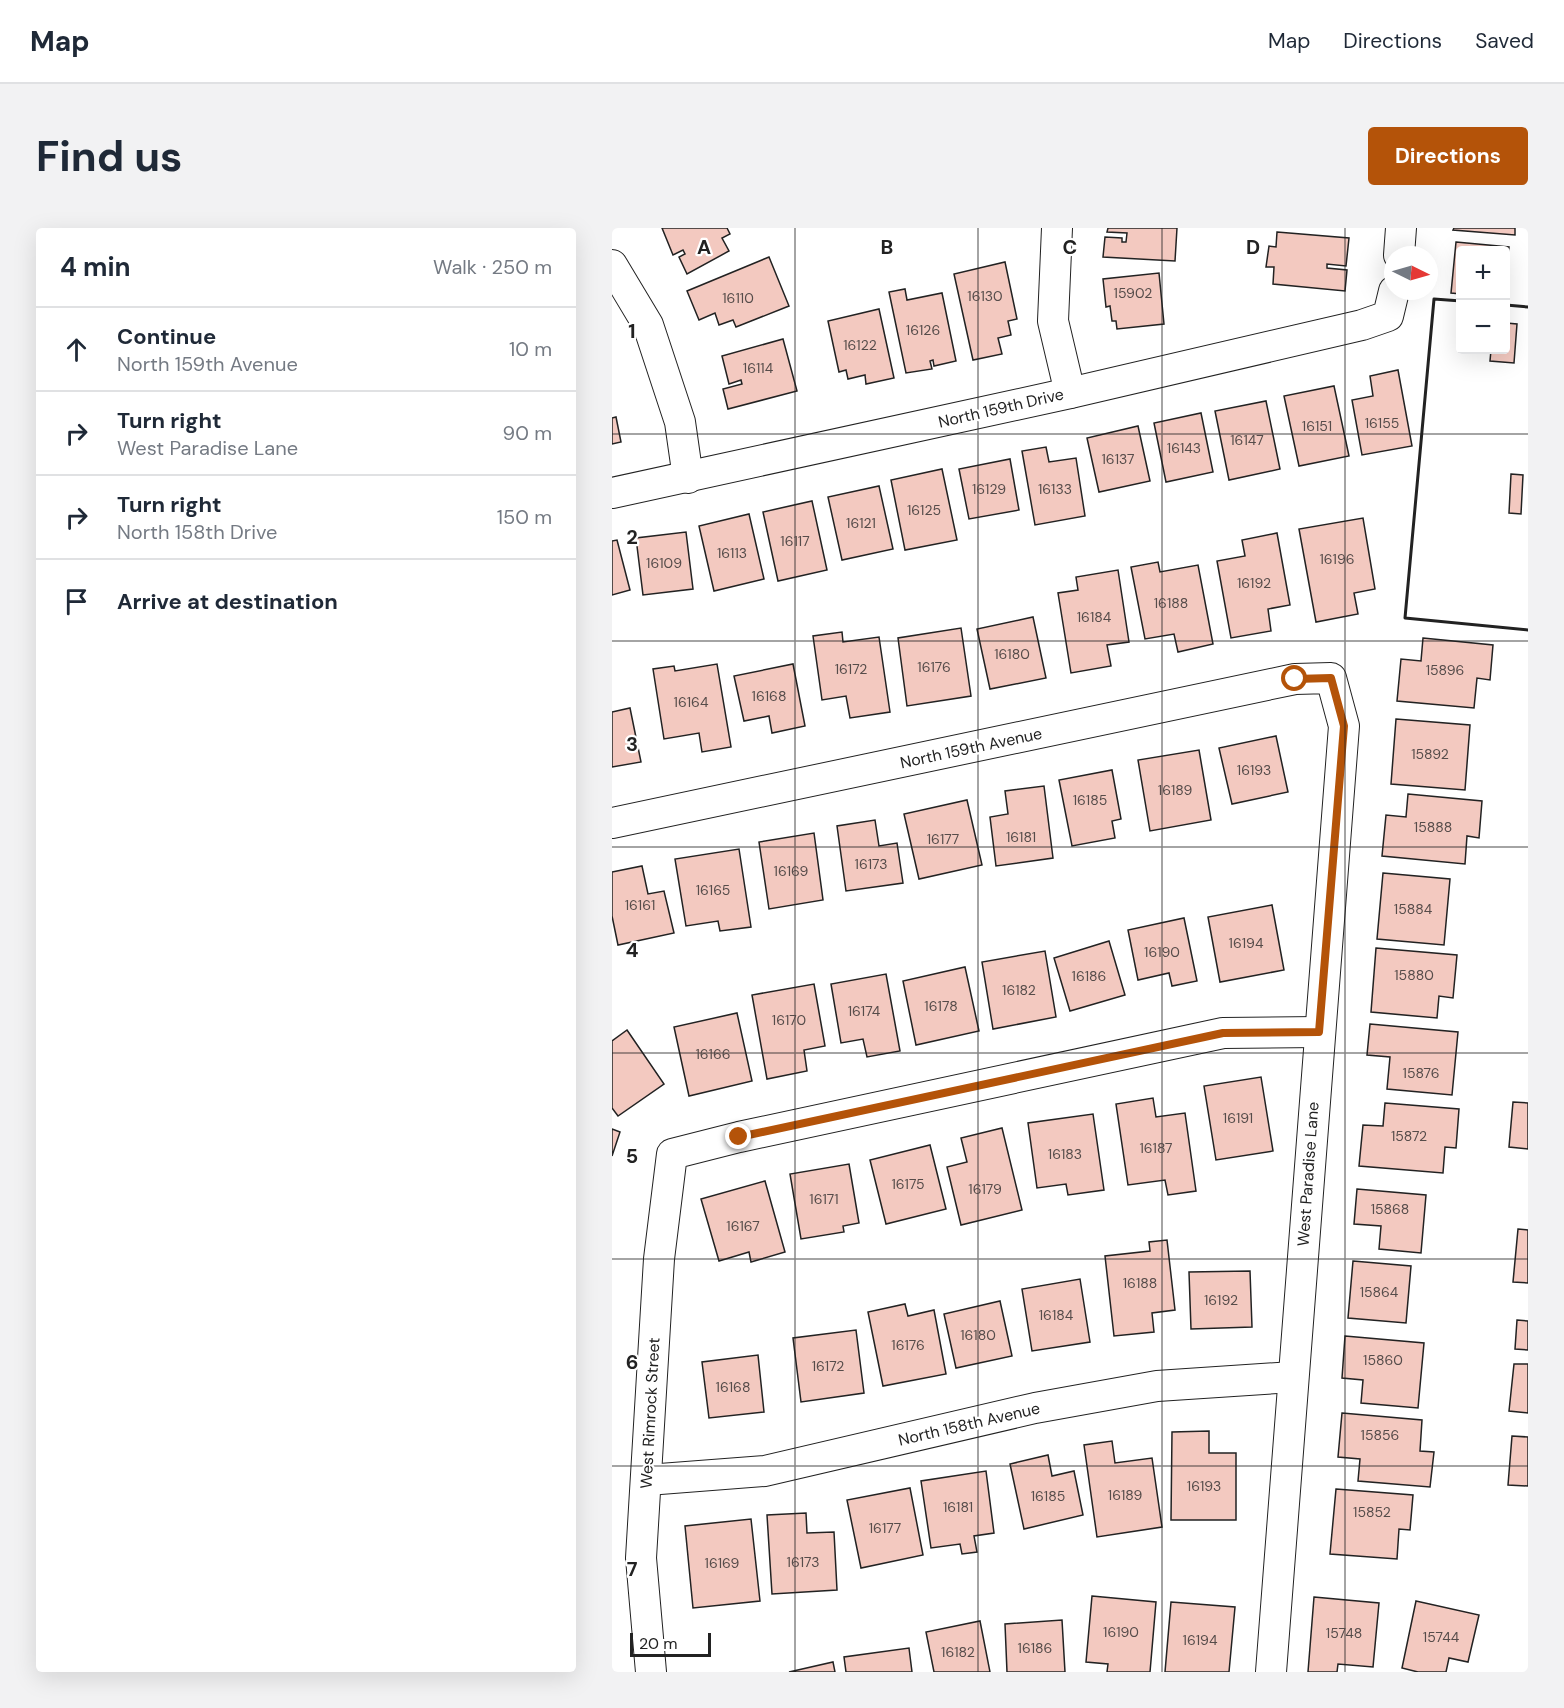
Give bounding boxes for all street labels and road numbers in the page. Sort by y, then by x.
street label: North 159th Drive [936,383,1066,433]
street label: North 159th Avenue [898,723,1044,773]
street label: West Paradise Lane [1292,1101,1324,1247]
street label: West Rimrock Street [636,1337,664,1489]
street label: North 158th Avenue [896,1397,1042,1451]

